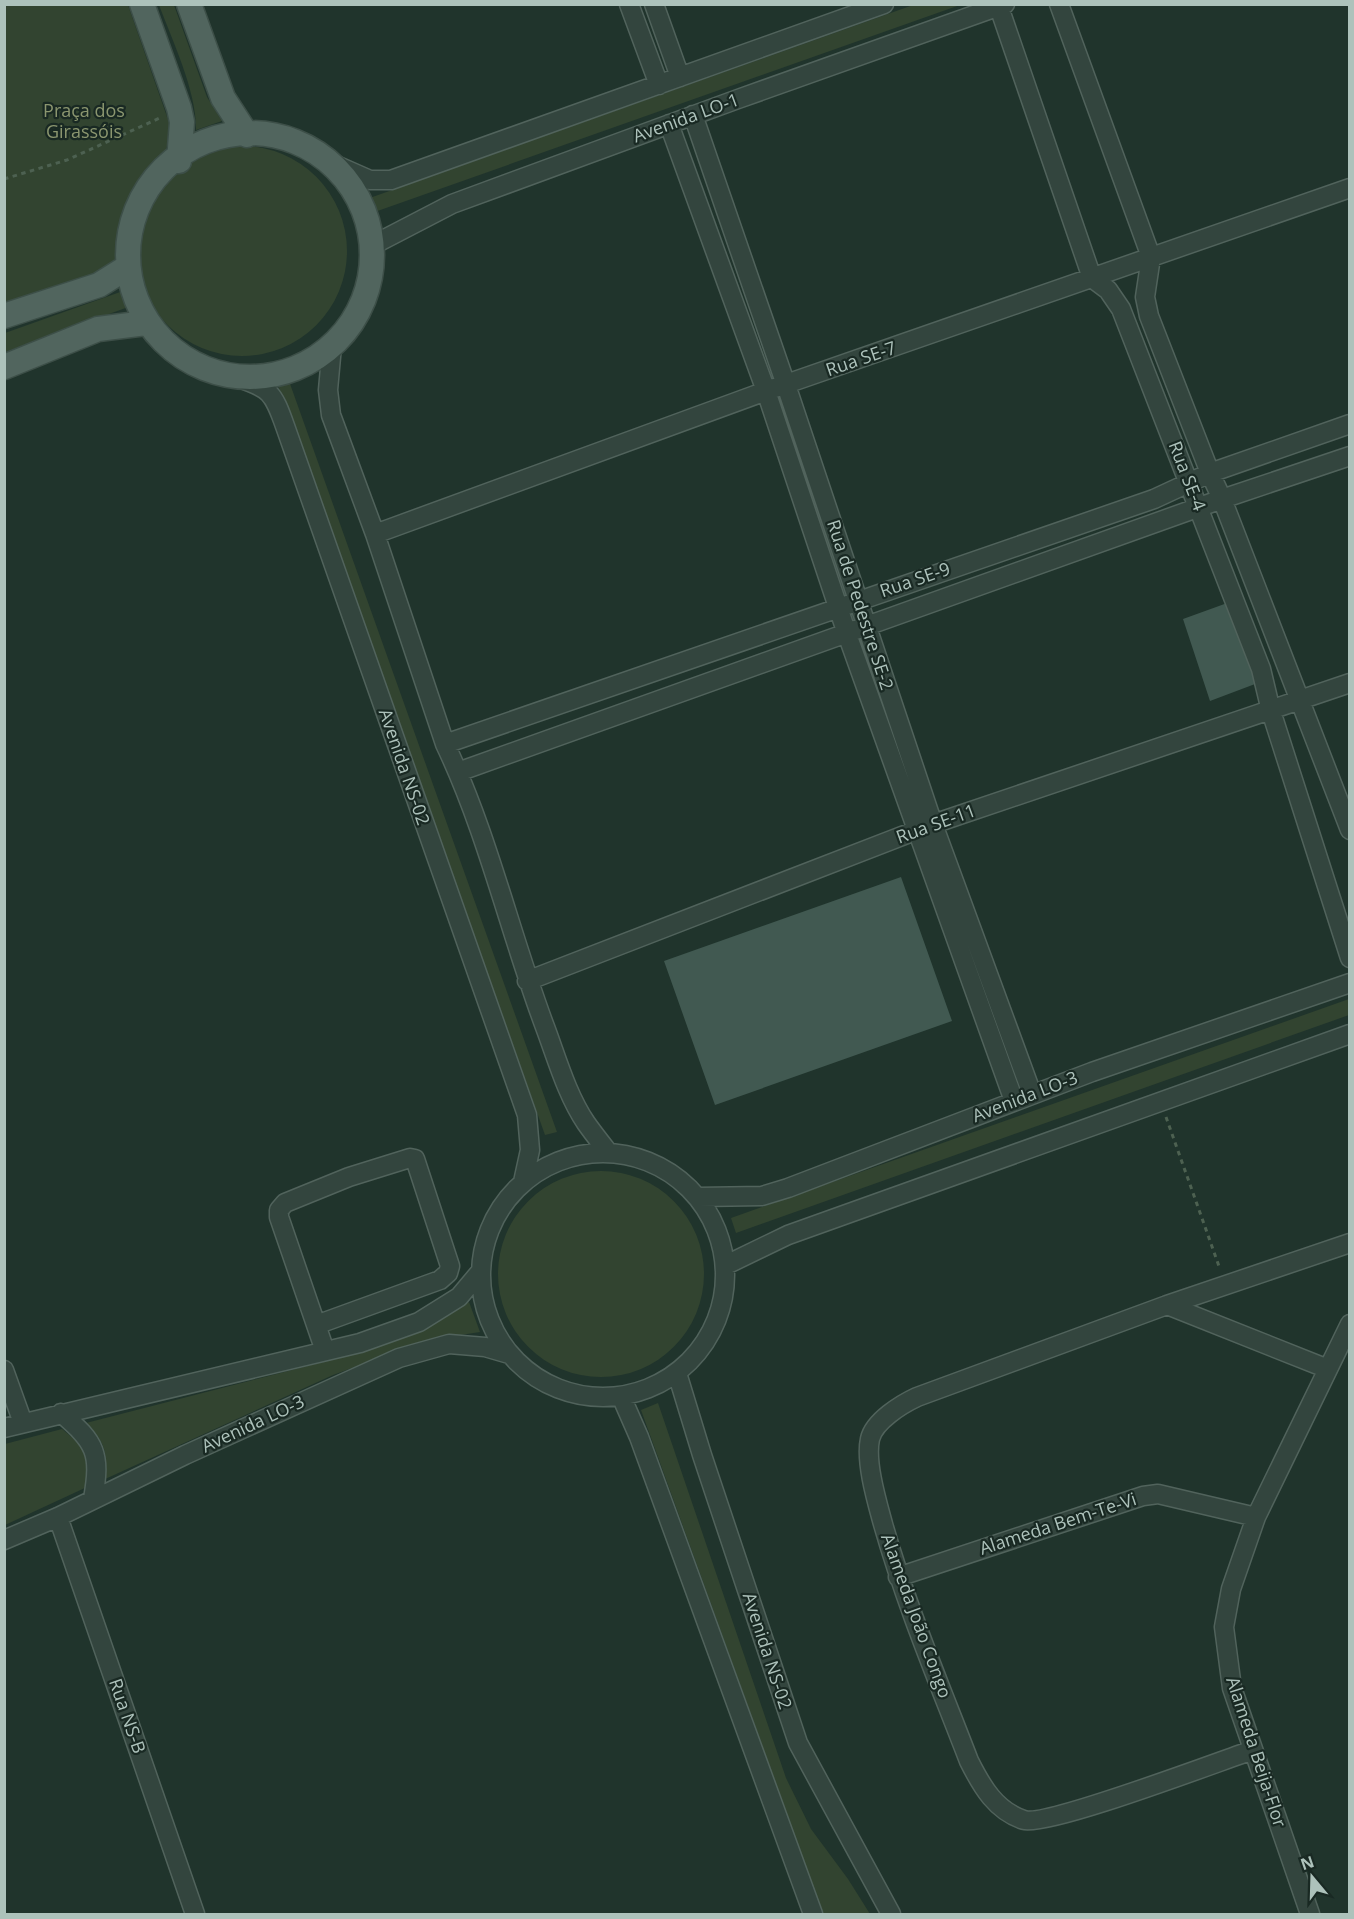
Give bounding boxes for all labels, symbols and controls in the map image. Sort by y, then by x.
street label: Avenida LO-1 [629,87,742,147]
park label: Praça dos Girassóis [43,98,125,143]
street label: Rua SE-7 [822,335,899,381]
street label: Rua SE-4 [1164,437,1212,514]
street label: Rua de Pedestre SE-2 [822,516,900,693]
street label: Rua SE-9 [876,556,953,602]
street label: Avenida NS-02 [374,705,436,828]
street label: Rua SE-11 [893,798,979,849]
street label: Avenida LO-3 [968,1065,1081,1127]
street label: Avenida LO-3 [197,1389,308,1457]
street label: Alameda Bem-Te-Vi [976,1486,1139,1560]
street label: Alameda João Congo [876,1530,958,1701]
street label: Avenida NS-02 [738,1589,798,1712]
street label: Alameda Beija-Flor [1221,1673,1293,1831]
street label: Rua NS-B [104,1675,152,1756]
north arrow [1282,1847,1342,1907]
text: N [1297,1850,1317,1875]

